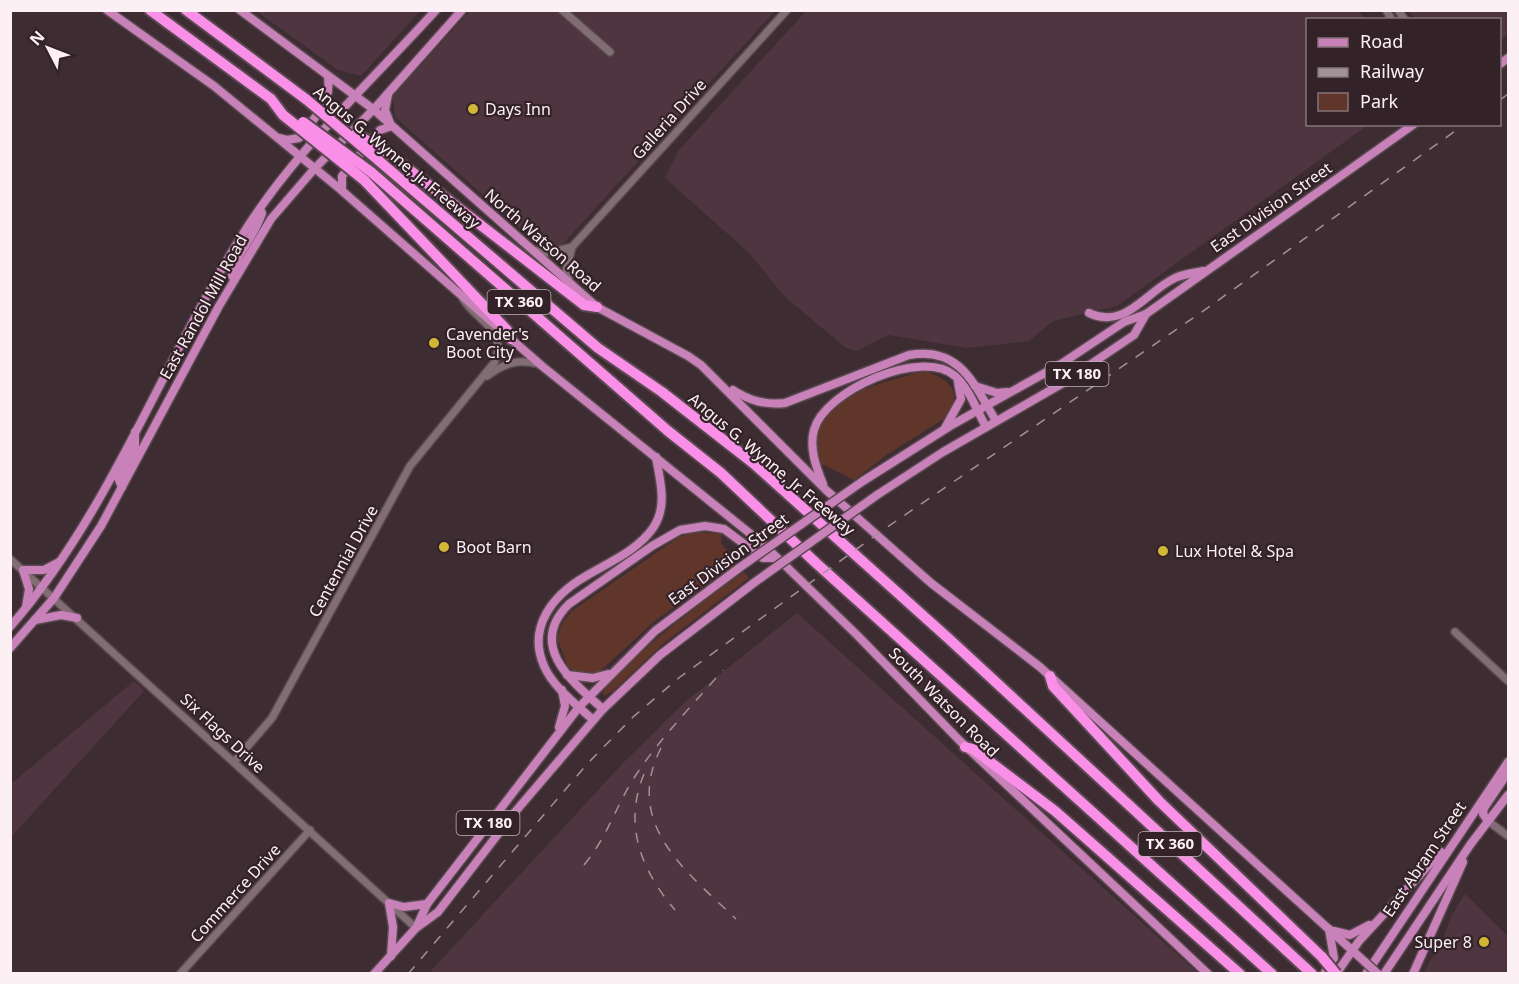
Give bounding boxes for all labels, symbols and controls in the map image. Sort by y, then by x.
north arrow [18,18,78,78]
legend [1306,18,1501,126]
text: N [24,26,49,50]
text: Road [1360,29,1403,53]
text: Railway [1360,59,1425,83]
street label: Galleria Drive [627,74,711,164]
street label: Angus G. Wynne, Jr. Freeway [309,81,486,234]
text: Park [1360,89,1398,113]
place label: Days Inn [485,98,551,120]
marker: Days Inn [466,102,480,116]
street label: East Division Street [1206,157,1336,257]
street label: North Watson Road [480,183,606,297]
street label: East Randol Mill Road [154,231,252,383]
road number: TX 360 [488,290,550,314]
place label: Cavender's Boot City [446,323,529,363]
marker: Cavender's Boot City [427,336,441,350]
road number: TX 180 [1046,362,1108,386]
street label: Angus G. Wynne, Jr. Freeway [684,388,861,541]
street label: Centennial Drive [303,501,383,621]
street label: East Division Street [663,508,793,610]
place label: Boot Barn [456,536,532,558]
marker: Boot Barn [437,540,451,554]
place label: Lux Hotel & Spa [1175,540,1294,562]
marker: Lux Hotel & Spa [1156,544,1170,558]
street label: South Watson Road [884,642,1004,762]
street label: Six Flags Drive [176,688,270,778]
street label: East Abram Street [1377,797,1471,921]
road number: TX 180 [456,811,520,835]
road number: TX 360 [1138,832,1202,856]
street label: Commerce Drive [185,839,285,947]
place label: Super 8 [1415,931,1472,953]
marker: Super 8 [1477,935,1491,949]

